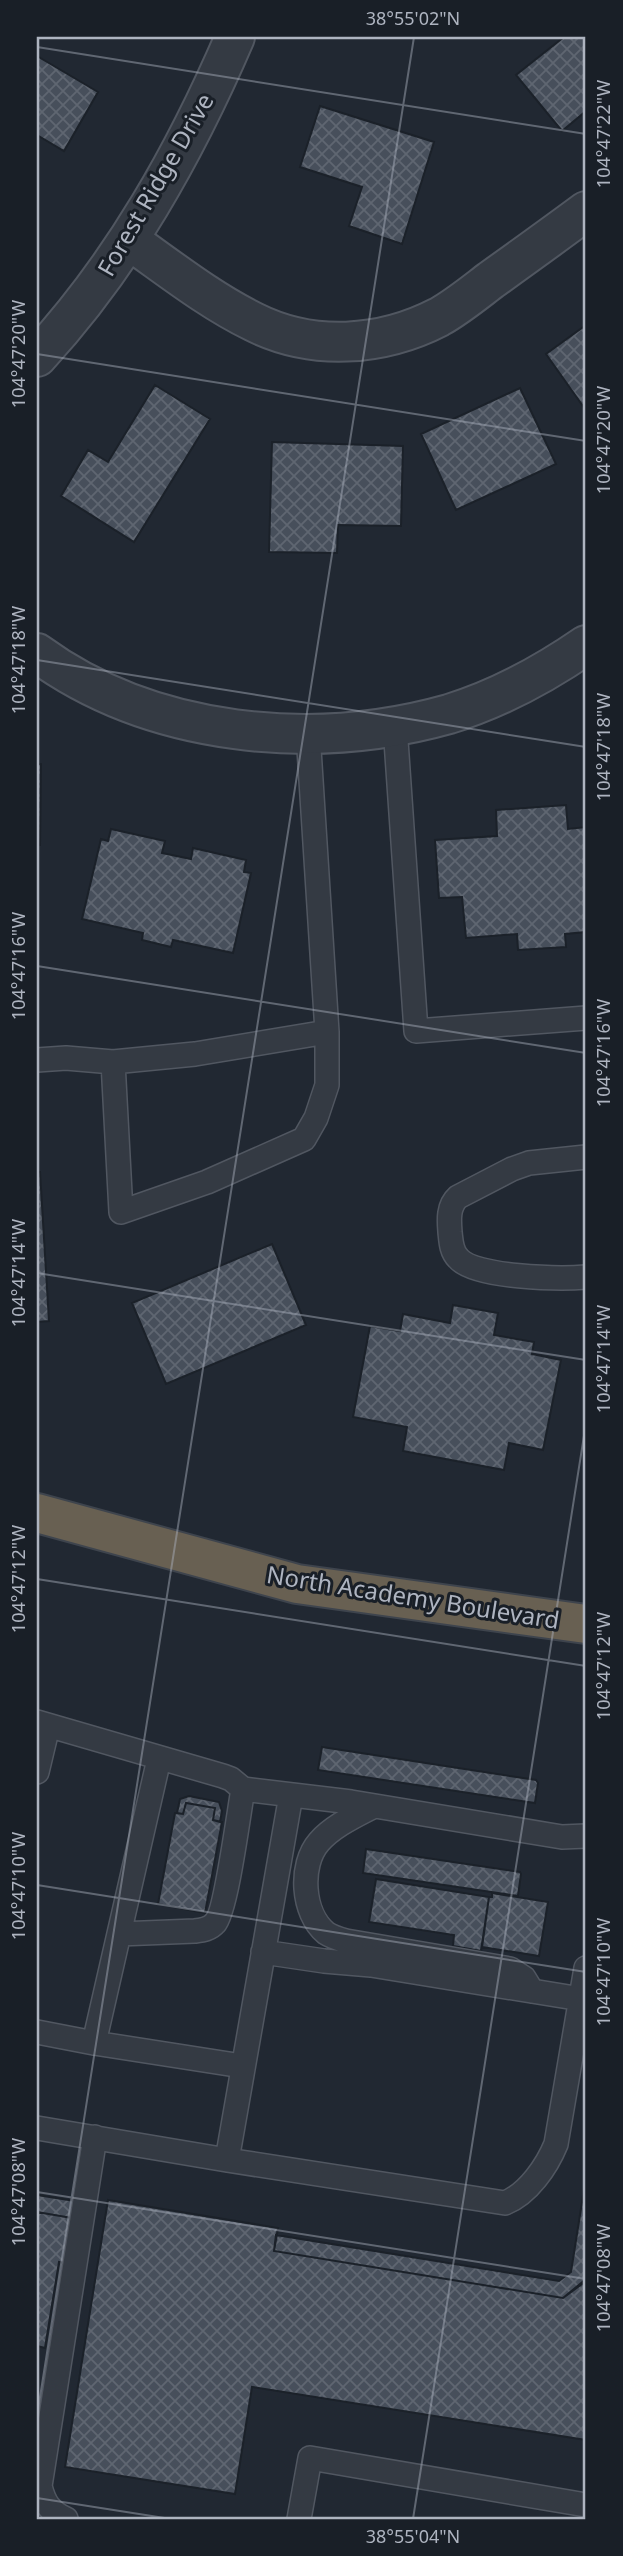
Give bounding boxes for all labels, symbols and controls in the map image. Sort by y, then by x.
text: 38°55'02"N [366,6,460,30]
text: 104°47'22"W [591,80,615,188]
street label: Forest Ridge Drive [89,87,221,282]
text: 104°47'20"W [6,300,30,408]
text: 104°47'20"W [591,386,615,494]
text: 104°47'18"W [6,606,30,714]
text: 104°47'18"W [591,693,615,801]
text: 104°47'16"W [6,912,30,1020]
text: 104°47'16"W [591,999,615,1107]
text: 104°47'14"W [6,1219,30,1327]
text: 104°47'14"W [591,1305,615,1413]
text: 104°47'12"W [6,1525,30,1633]
street label: North Academy Boulevard [264,1557,562,1636]
text: 104°47'12"W [591,1612,615,1720]
text: 104°47'10"W [6,1832,30,1940]
text: 104°47'10"W [591,1918,615,2026]
text: 104°47'08"W [6,2138,30,2246]
text: 104°47'08"W [591,2224,615,2332]
text: 38°55'04"N [366,2524,460,2548]

